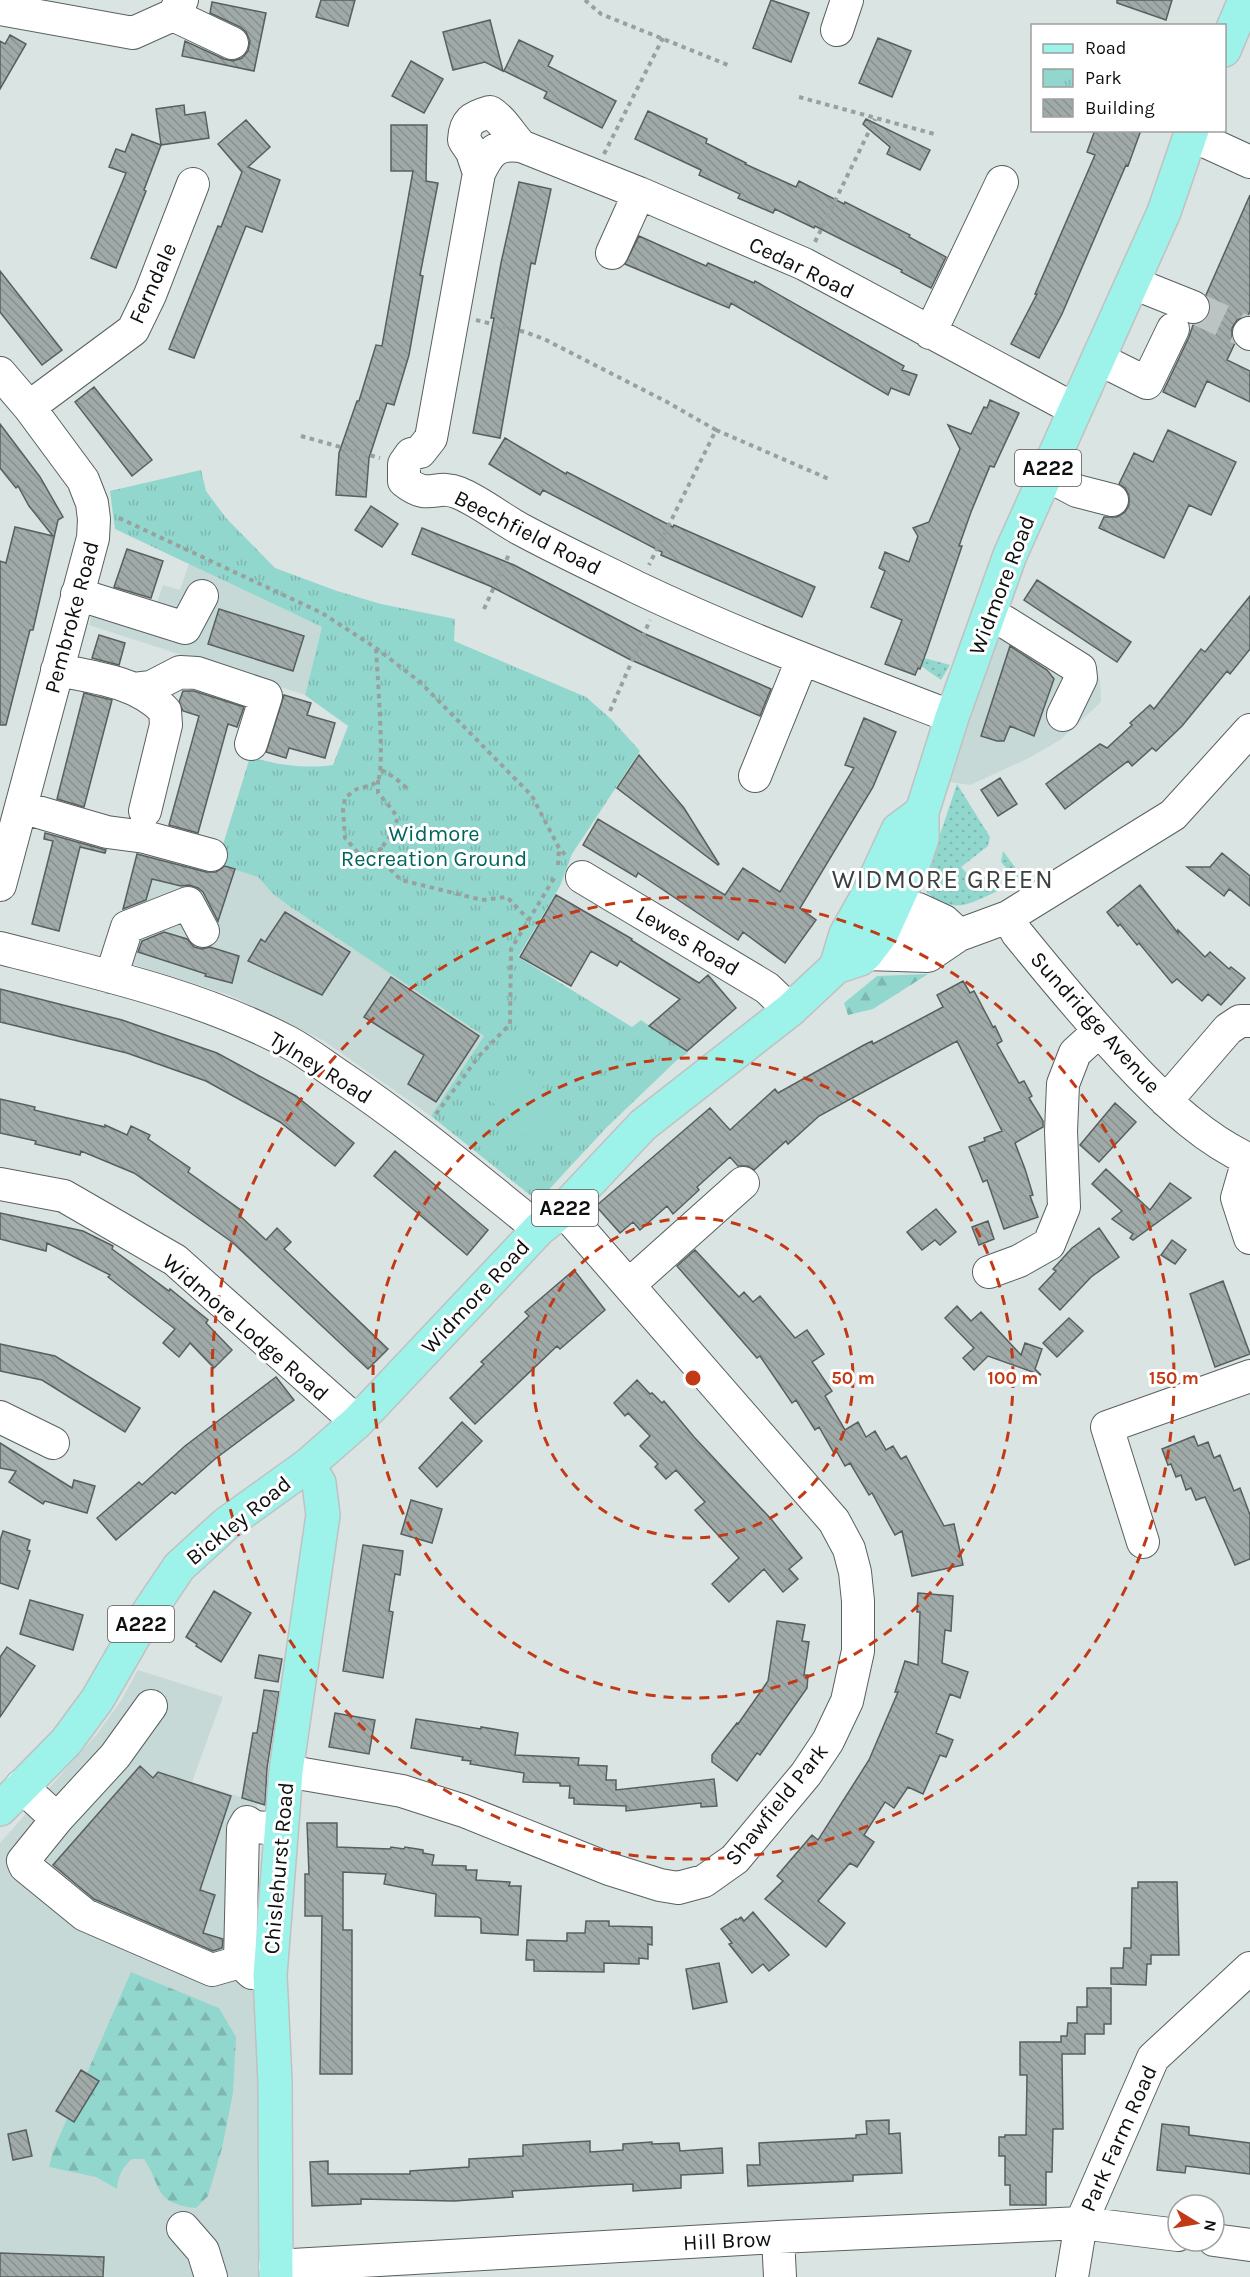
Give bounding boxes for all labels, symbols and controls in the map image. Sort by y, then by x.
legend [1031,24,1226,132]
text: Road [1085,37,1126,59]
text: Park [1085,67,1122,89]
text: Building [1085,97,1155,119]
street label: Cedar Road [745,231,858,305]
street label: Ferndale [124,239,182,328]
road number: A222 [1015,450,1081,486]
street label: Beechfield Road [450,485,605,581]
street label: Widmore Road [963,512,1040,659]
street label: Pembroke Road [39,538,105,696]
park label: Widmore Recreation Ground [341,821,527,872]
district label: WIDMORE GREEN [832,864,1054,895]
street label: Lewes Road [631,900,744,982]
street label: Sundridge Avenue [1025,946,1166,1099]
street label: Tylney Road [264,1026,377,1110]
road number: A222 [532,1190,598,1226]
street label: Widmore Road [416,1234,535,1359]
street label: Widmore Lodge Road [157,1249,334,1407]
text: 50 m [831,1367,875,1389]
text: 100 m [988,1367,1038,1389]
text: 150 m [1149,1367,1199,1389]
centre of rings [683,1368,703,1388]
street label: Bickley Road [181,1471,296,1571]
road number: A222 [108,1606,174,1642]
street label: Shawfield Park [720,1739,834,1871]
street label: Chislehurst Road [259,1781,299,1955]
street label: Park Farm Road [1075,2061,1163,2216]
north arrow [1166,2193,1226,2253]
text: N [1200,2218,1221,2233]
street label: Hill Brow [682,2226,772,2256]

